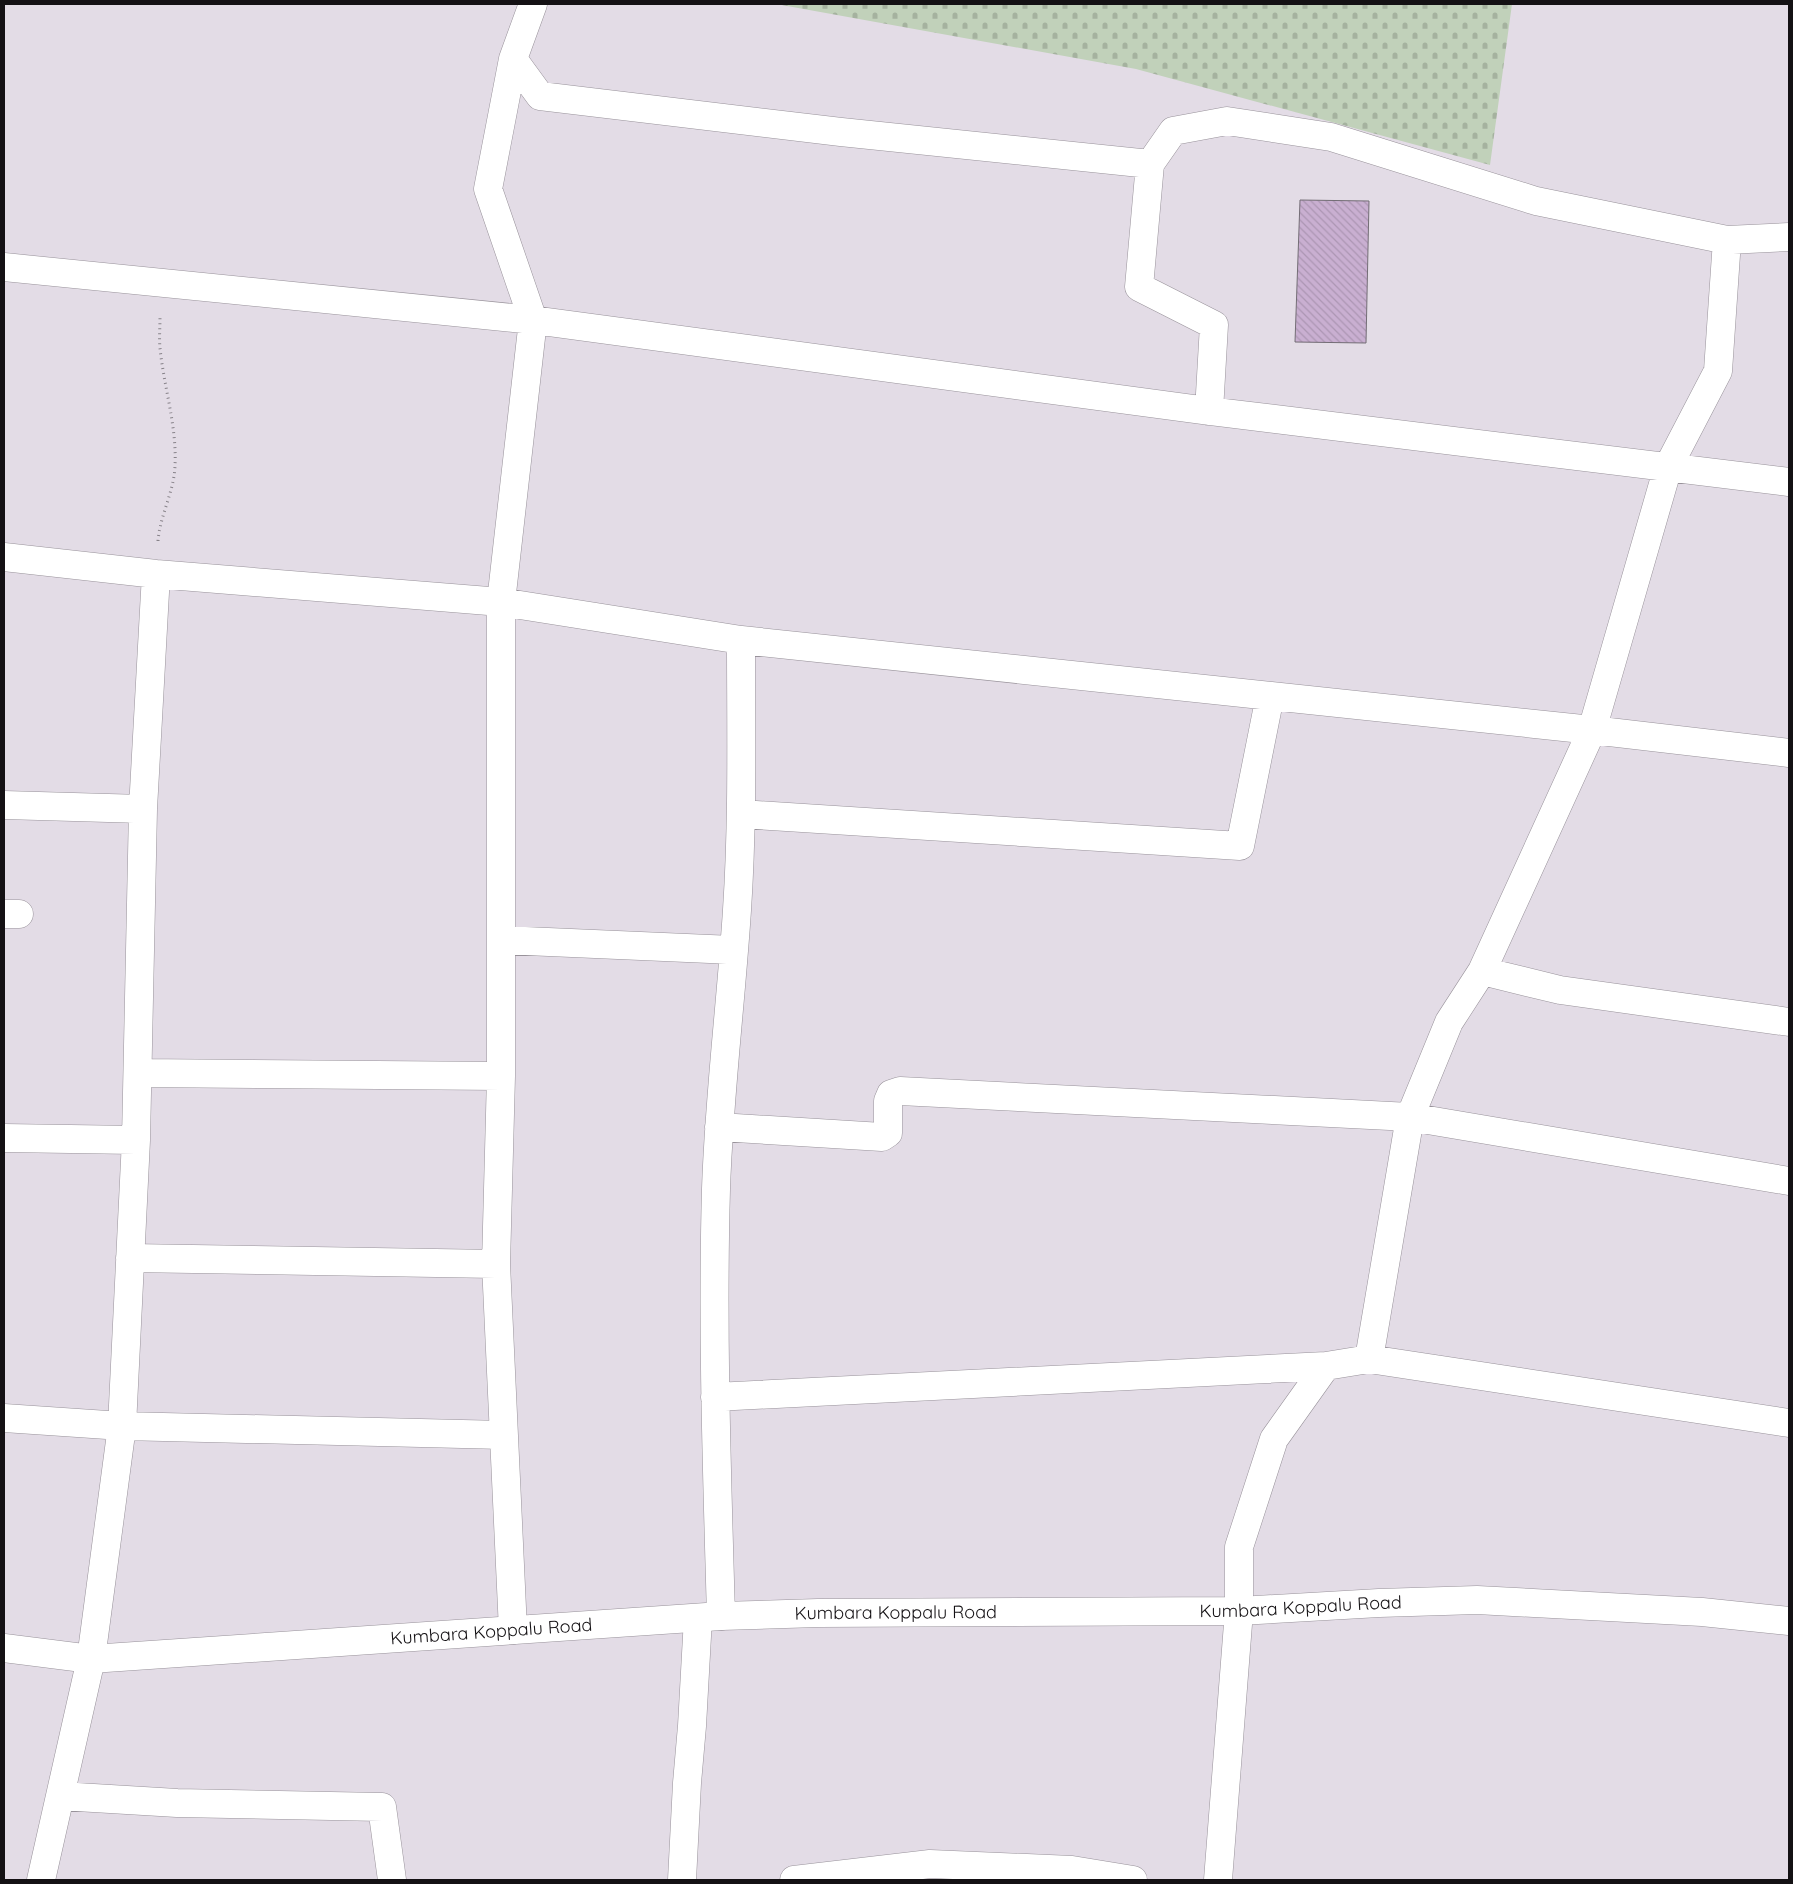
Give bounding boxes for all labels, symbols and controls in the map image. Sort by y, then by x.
street label: Kumbara Koppalu Road [1200,1590,1402,1622]
street label: Kumbara Koppalu Road [794,1600,997,1625]
street label: Kumbara Koppalu Road [390,1613,593,1650]

